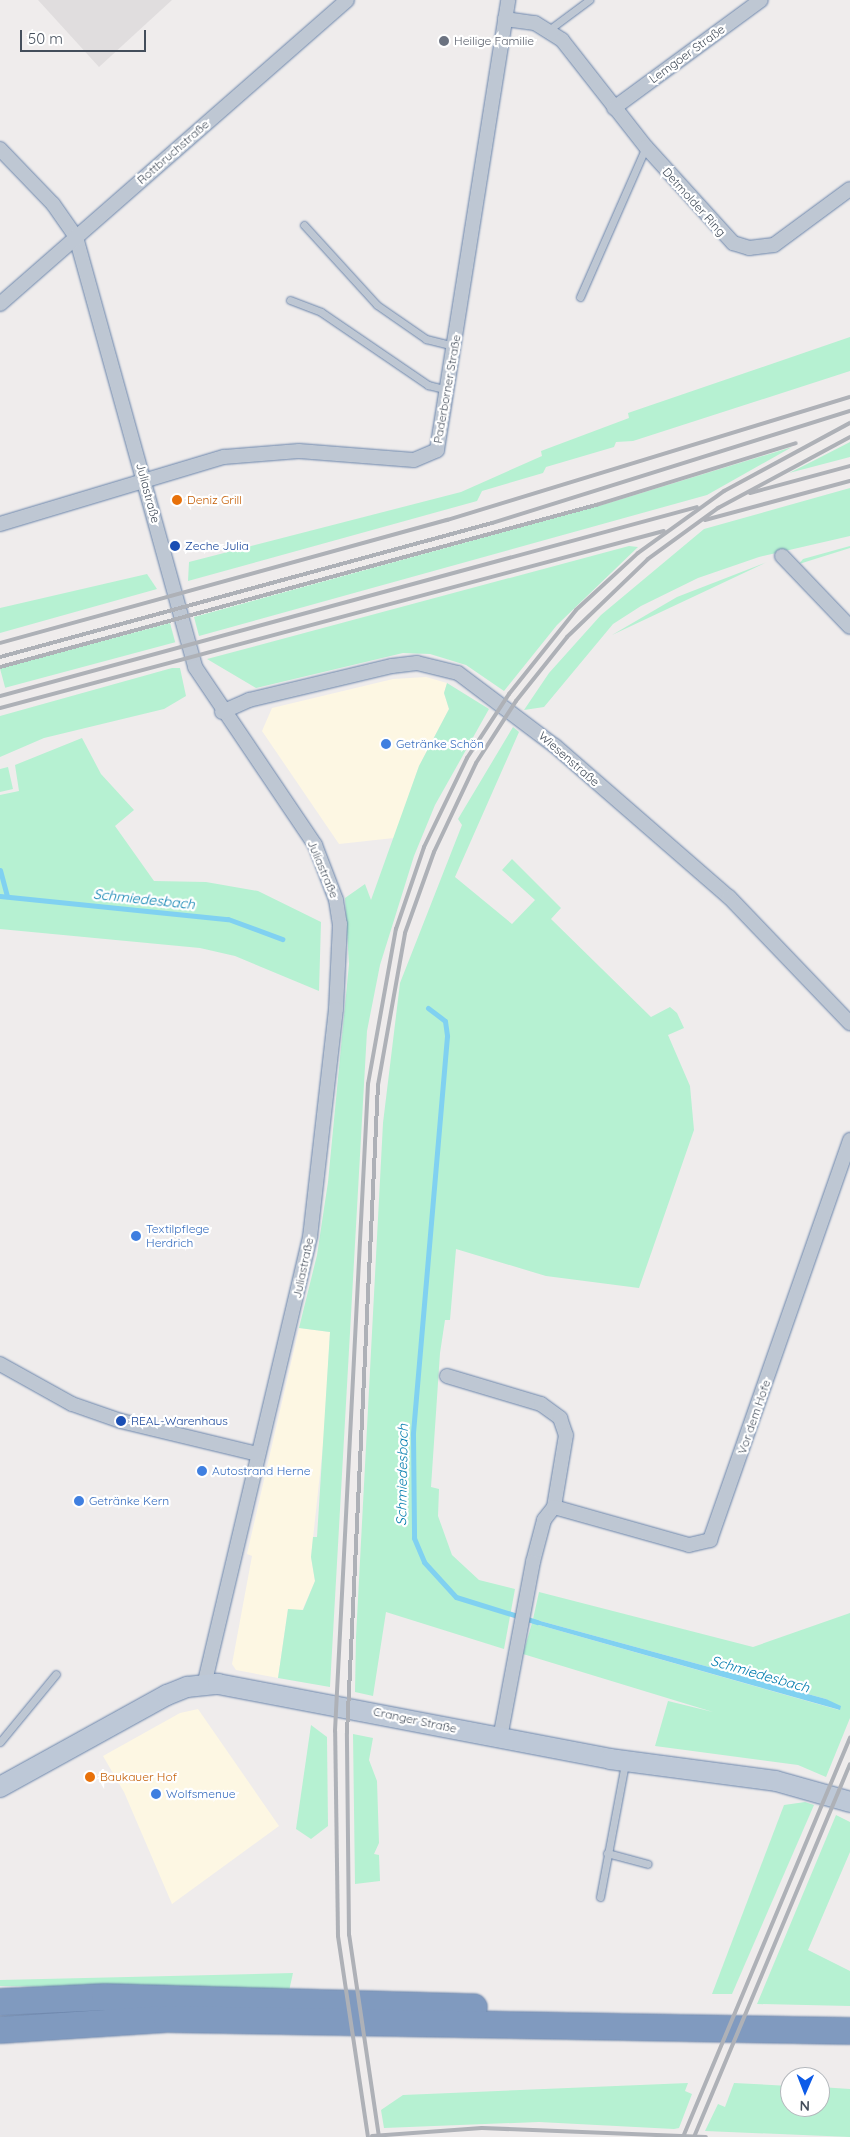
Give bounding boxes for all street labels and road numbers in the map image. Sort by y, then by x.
street label: Lemgoer Straße [646,22,728,86]
street label: Rottbruchstraße [134,117,212,187]
street label: Detmolder Ring [659,165,729,239]
street label: Paderborner Straße [430,333,464,445]
street label: Juliastraße [133,461,163,525]
street label: Wiesenstraße [536,729,602,789]
street label: Juliastraße [304,838,342,900]
street label: Juliastraße [290,1236,316,1300]
street label: Vor dem Hofe [735,1378,773,1456]
street label: Cranger Straße [372,1704,458,1736]

